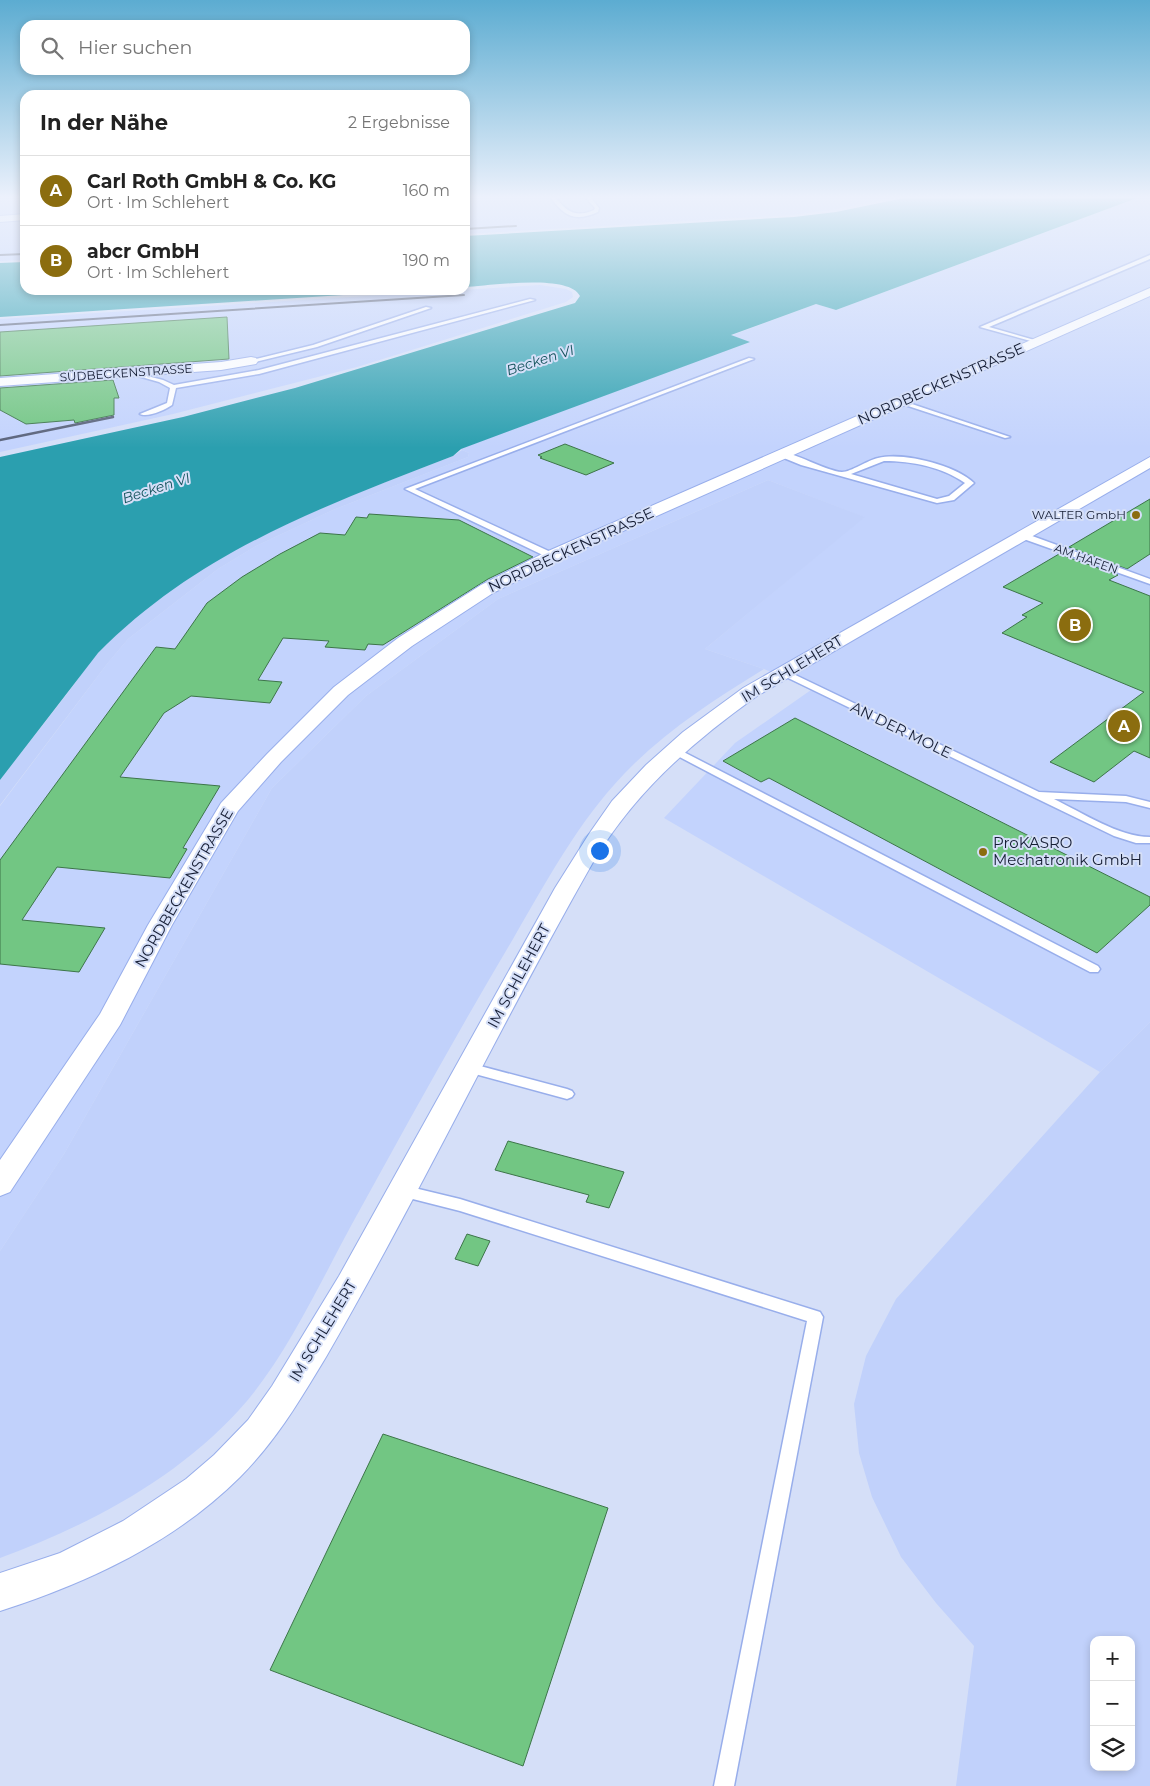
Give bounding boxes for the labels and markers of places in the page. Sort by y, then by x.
place label: WALTER GmbH [1032,507,1126,522]
marker: WALTER GmbH [1130,509,1142,521]
pin: B [1059,606,1091,644]
pin: A [1108,707,1140,745]
place label: ProKASRO Mechatronik GmbH [993,833,1142,869]
marker: ProKASRO Mechatronik GmbH [977,846,989,858]

